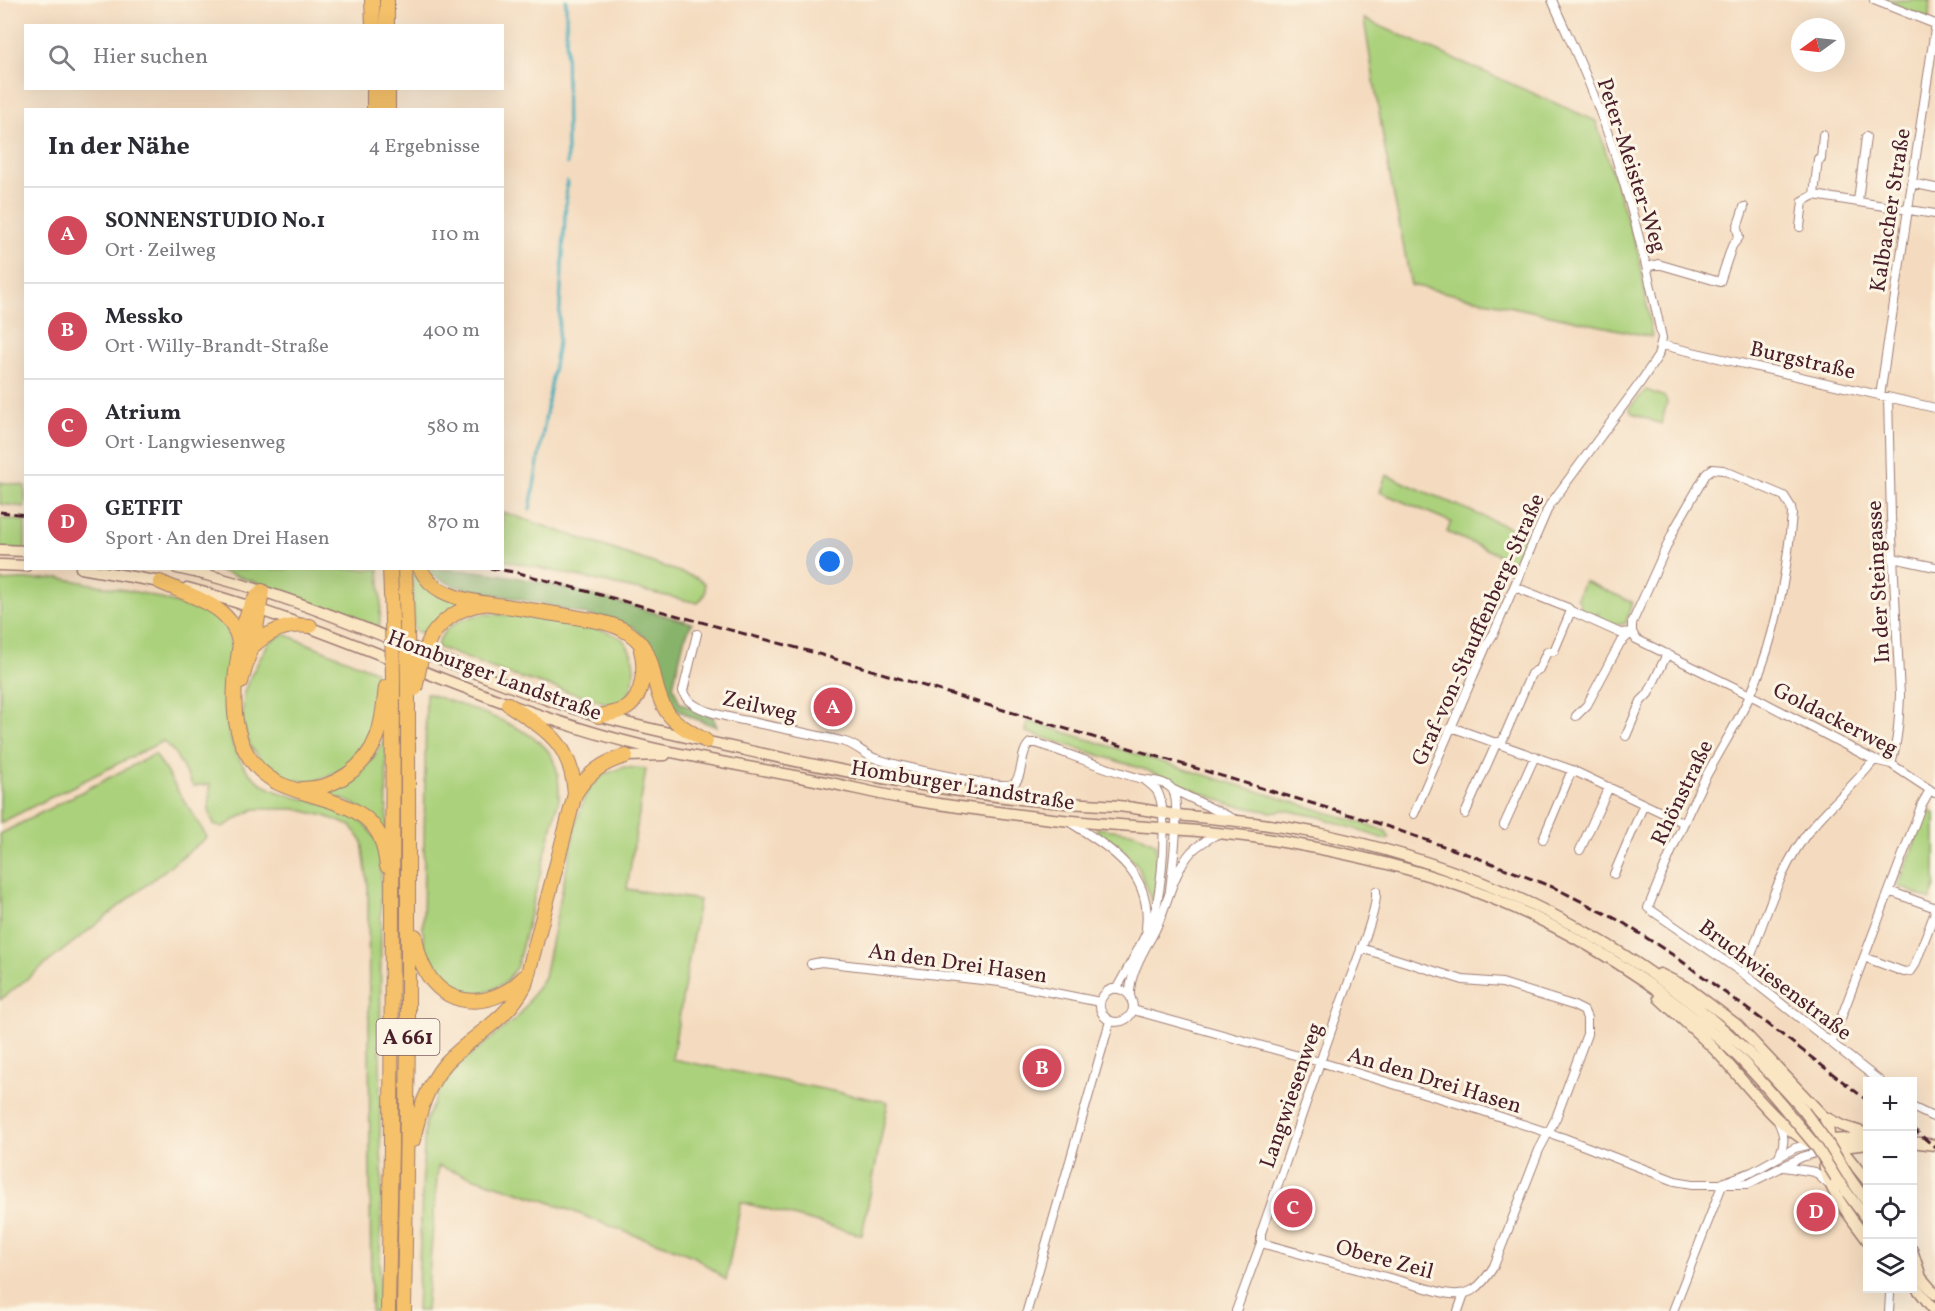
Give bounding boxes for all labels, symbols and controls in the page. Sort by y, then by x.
north arrow [1791,18,1845,72]
search box [24,24,504,90]
icon: search [45,41,78,74]
text: Hier suchen [93,42,208,73]
street label: Peter-Meister-Weg [1588,74,1673,257]
street label: Kalbacher Straße [1863,126,1920,295]
text: In der Nähe [48,129,190,165]
text: 4 Ergebnisse [368,133,480,161]
text: SONNENSTUDIO No.1 [105,206,325,237]
text: A [60,221,75,249]
text: 110 m [431,221,480,249]
text: Ort · Zeilweg [105,237,216,265]
text: Messko [105,302,183,333]
text: B [61,317,74,345]
text: 400 m [422,317,480,345]
text: Ort · Willy-Brandt-Straße [105,333,329,361]
street label: Burgstraße [1747,334,1858,389]
text: Atrium [105,398,181,429]
text: C [61,413,74,441]
text: 580 m [427,413,480,441]
text: Ort · Langwiesenweg [105,429,285,457]
street label: Graf-von-Stauffenberg-Straße [1405,489,1553,771]
text: GETFIT [105,494,183,525]
street label: In der Steingasse [1860,500,1899,664]
text: D [60,509,75,537]
text: 870 m [427,509,480,537]
text: Sport · An den Drei Hasen [105,525,330,553]
your location [815,547,844,576]
street label: Homburger Landstraße [382,623,606,730]
street label: Goldackerweg [1767,675,1903,765]
street label: Zeilweg [719,684,800,731]
pin: A [814,684,852,730]
street label: Rhönstraße [1644,735,1722,851]
street label: Homburger Landstraße [848,753,1077,819]
street label: Bruchwiesenstraße [1691,913,1858,1049]
street label: An den Drei Hasen [866,937,1049,992]
road number: A 661 [376,1019,440,1055]
street label: Langwiesenweg [1253,1019,1332,1173]
street label: An den Drei Hasen [1343,1040,1525,1123]
pin: B [1022,1046,1062,1090]
map controls [1863,1077,1917,1293]
button: + [1863,1077,1917,1131]
button: − [1863,1131,1917,1185]
button: locate [1863,1185,1917,1239]
pin: C [1274,1186,1312,1230]
pin: D [1796,1190,1836,1234]
street label: Obere Zeil [1332,1232,1437,1288]
button: layers [1863,1239,1917,1293]

